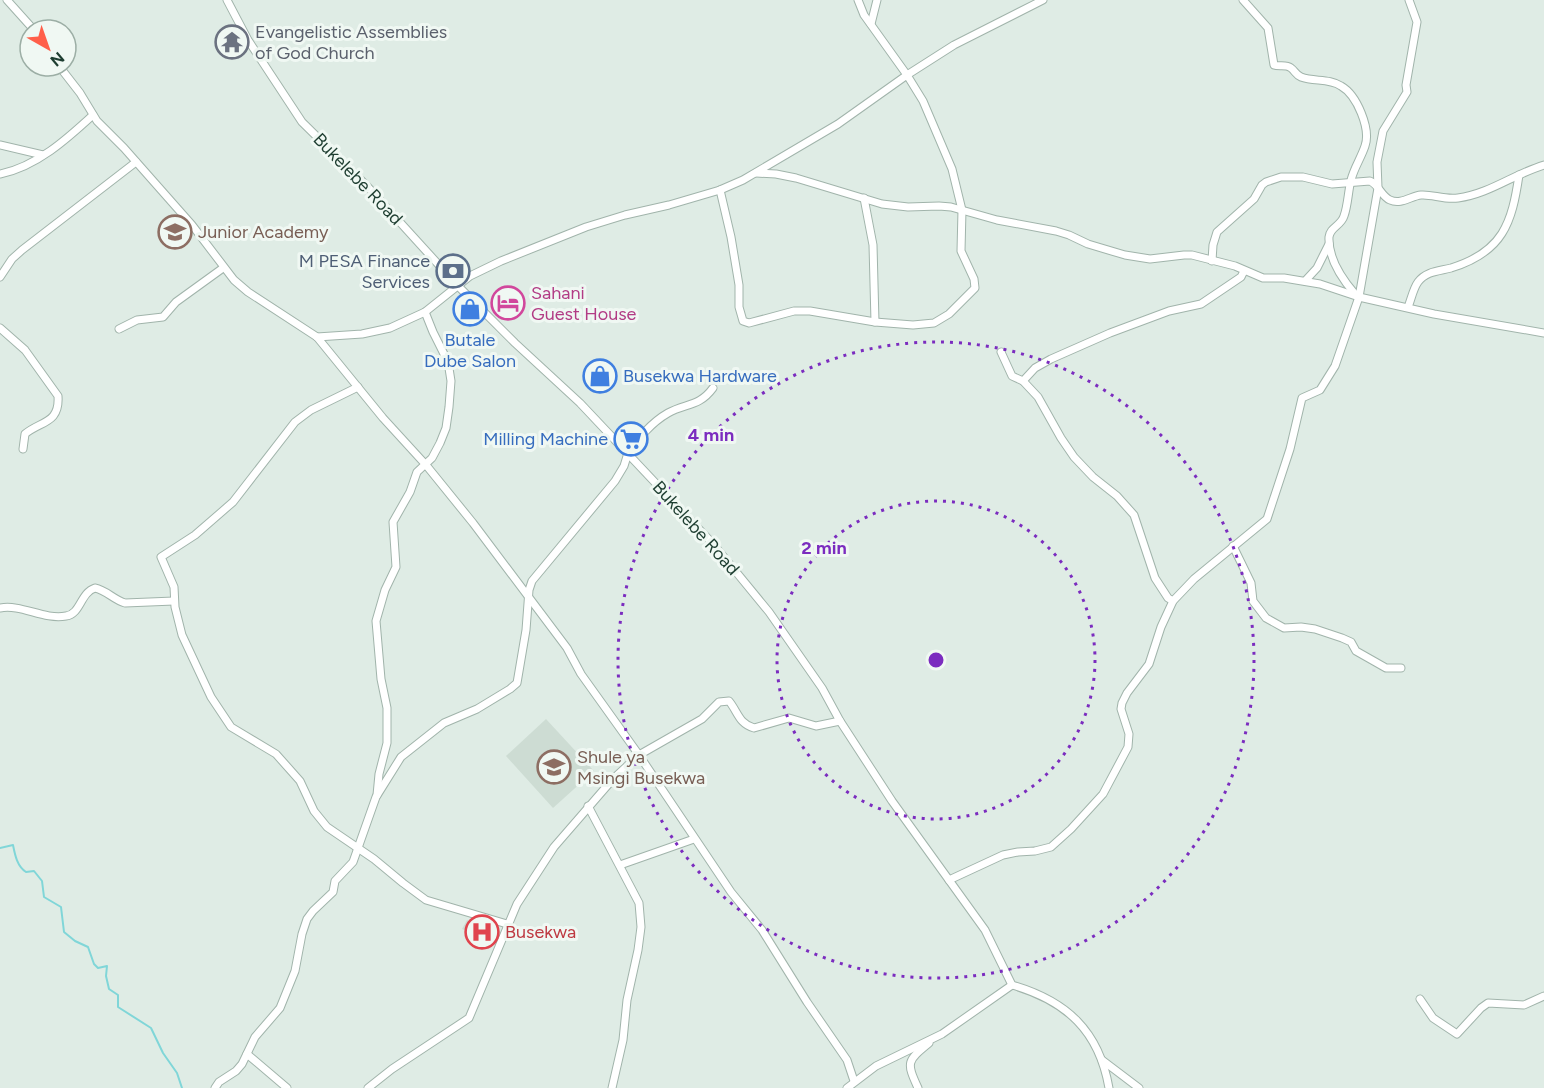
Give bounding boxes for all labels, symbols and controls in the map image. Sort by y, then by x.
north arrow [18,18,78,78]
place label: Evangelistic Assemblies of God Church [255,21,447,64]
temple icon: Evangelistic Assemblies of God Church [214,24,250,60]
text: N [46,48,68,70]
street label: Bukelebe Road [309,128,407,230]
school or university icon: Junior Academy [157,214,193,250]
place label: Junior Academy [198,221,329,243]
place label: M PESA Finance Services [299,250,430,293]
bank icon: M PESA Finance Services [435,253,471,289]
place label: Sahani Guest House [531,282,637,325]
hotel icon: Sahani Guest House [490,285,526,321]
shop icon: Butale Dube Salon [452,291,488,327]
place label: Butale Dube Salon [424,329,516,372]
shop icon: Busekwa Hardware [582,358,618,394]
place label: Busekwa Hardware [623,365,777,387]
supermarket icon: Milling Machine [613,421,649,457]
text: 4 min [688,424,734,446]
place label: Milling Machine [483,428,608,450]
street label: Bukelebe Road [648,476,744,580]
text: 2 min [801,537,847,559]
centre of rings [926,650,946,670]
place label: Shule ya Msingi Busekwa [577,746,705,789]
school or university icon: Shule ya Msingi Busekwa [536,749,572,785]
hospital icon: Busekwa [464,914,500,950]
place label: Busekwa [505,921,576,943]

